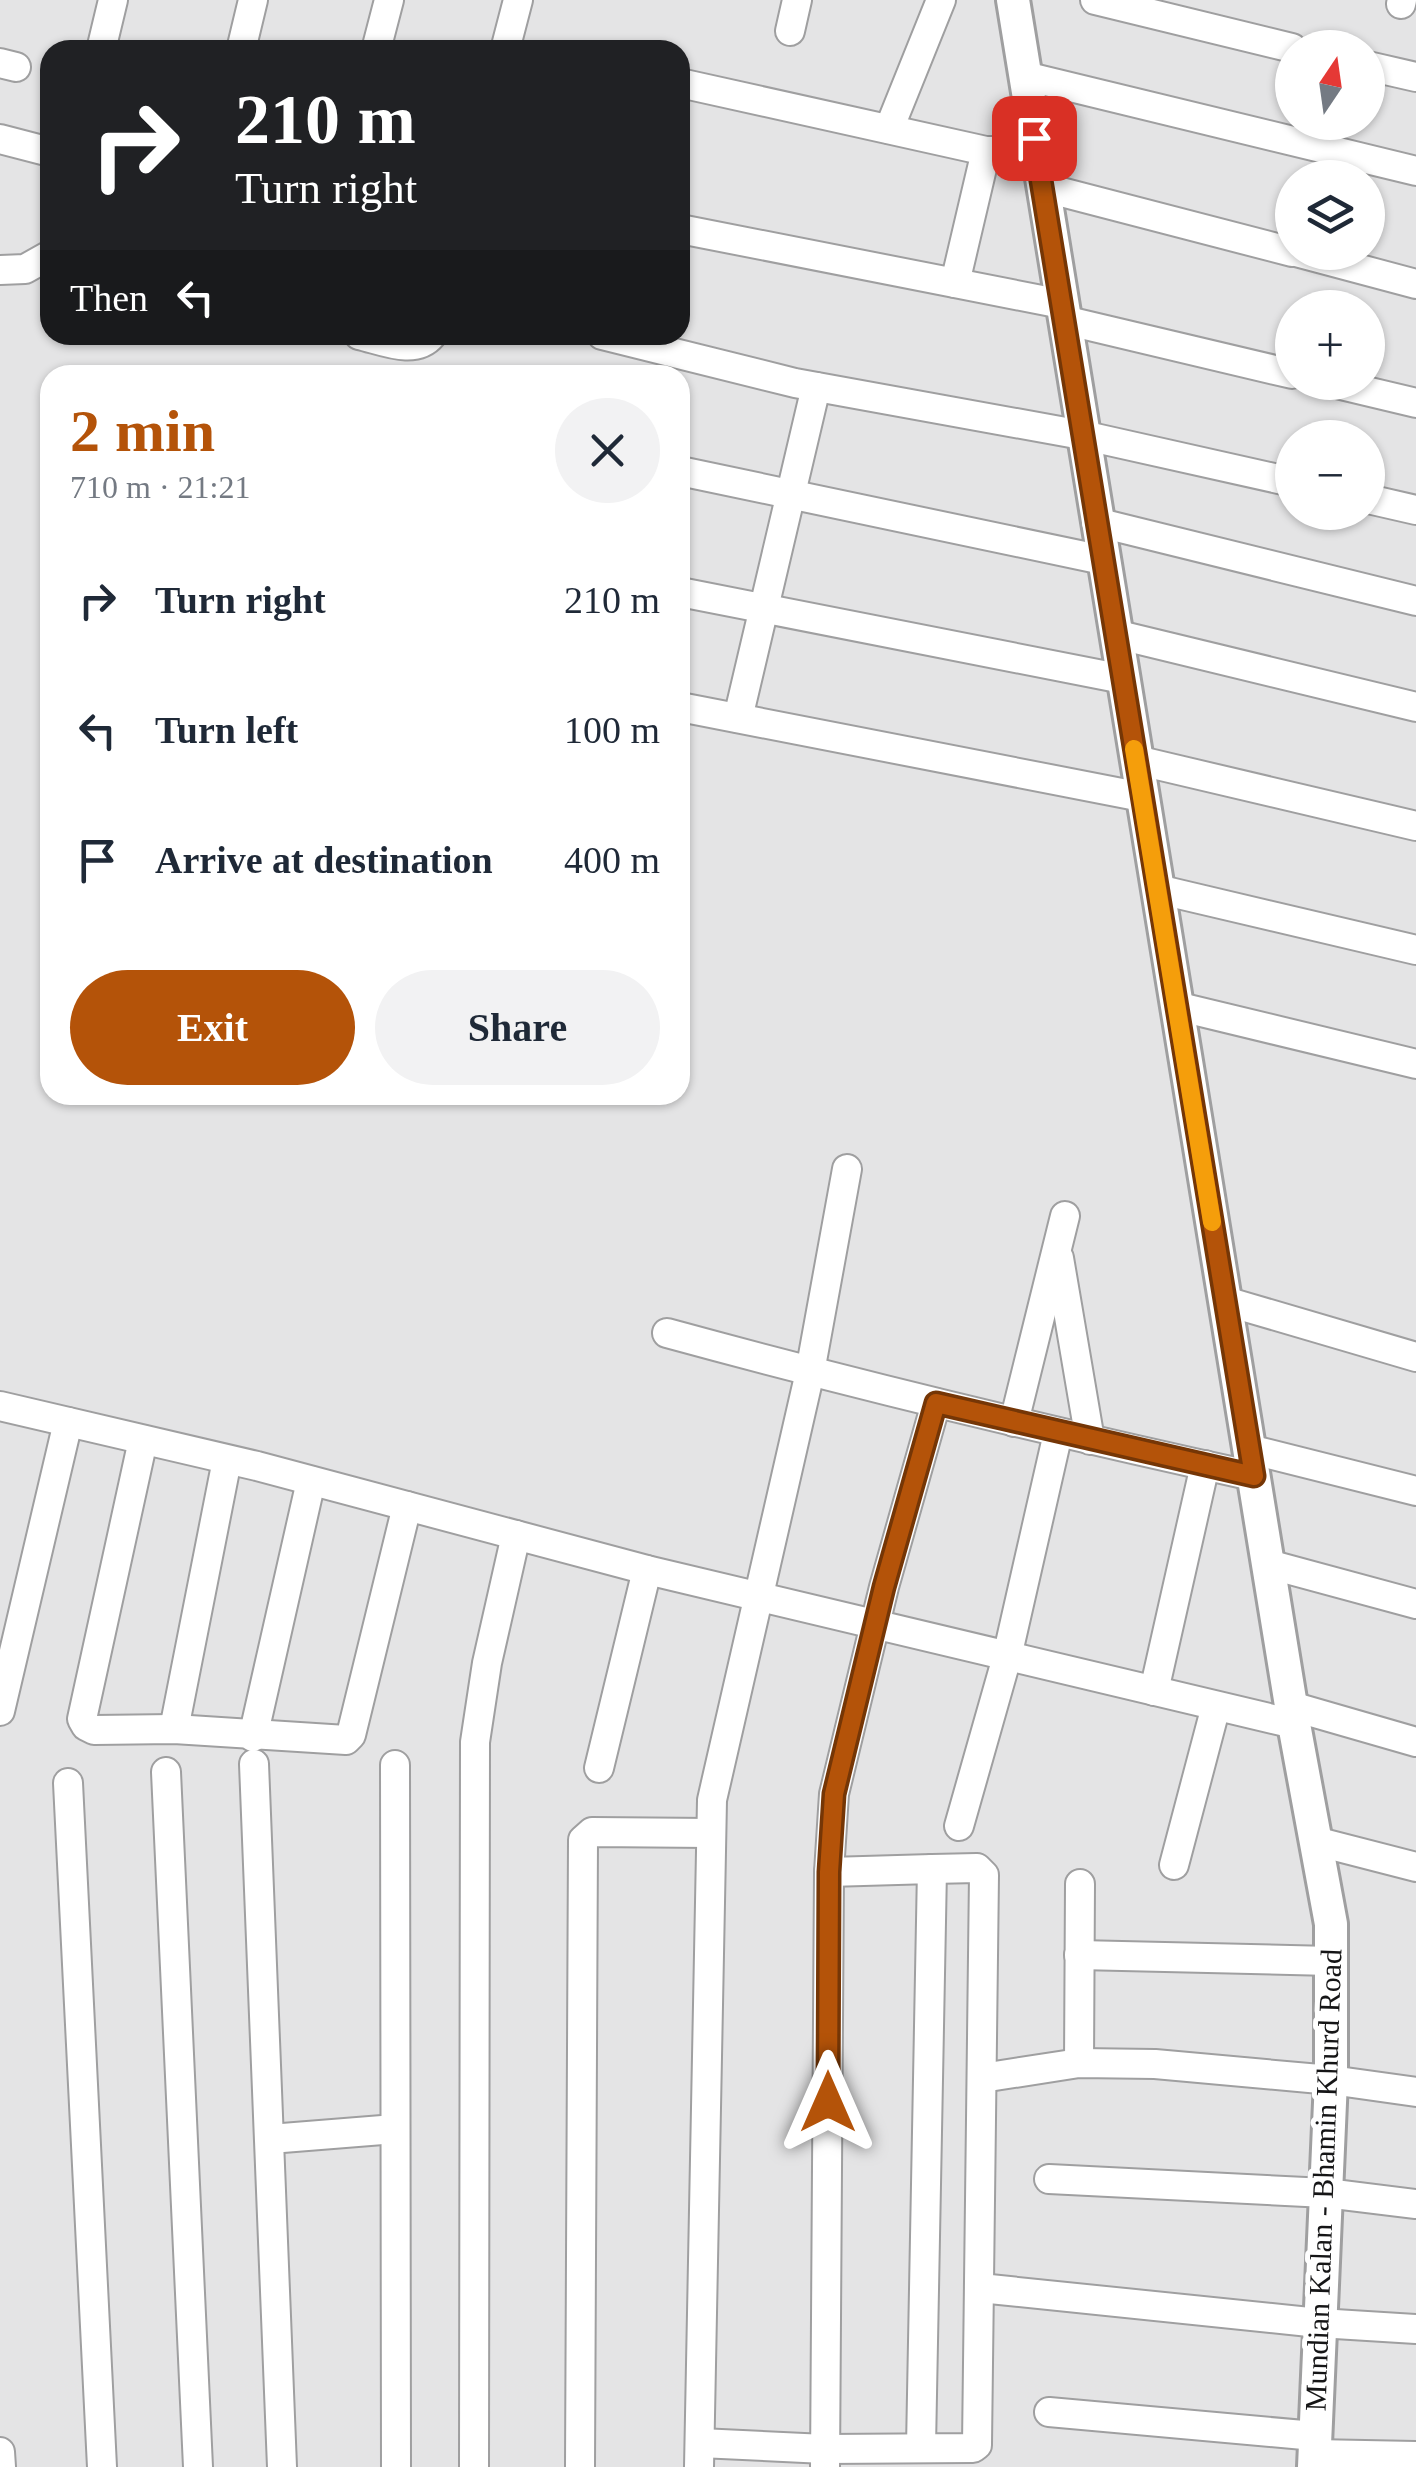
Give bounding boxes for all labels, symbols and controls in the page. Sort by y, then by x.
north arrow [1275,30,1385,140]
map controls [1275,30,1385,530]
icon: right [70,80,200,210]
text: 210 m [235,81,416,158]
pin [992,96,1077,181]
icon: arrive [1007,111,1062,166]
button: layers [1275,160,1385,270]
text: Turn right [235,163,417,213]
icon: left [168,270,223,325]
text: Then [70,277,148,319]
button: + [1275,290,1385,400]
text: 2 min [70,398,215,464]
button: close [555,398,660,503]
button: − [1275,420,1385,530]
text: 710 m · 21:21 [70,469,250,505]
icon: right [70,573,125,628]
text: Turn right [155,579,326,621]
text: 210 m [564,579,660,621]
icon: left [70,703,125,758]
text: Turn left [155,709,298,751]
text: 100 m [564,709,660,751]
icon: arrive [70,833,125,888]
text: Arrive at destination [155,839,493,881]
text: 400 m [564,839,660,881]
button: Exit [70,970,355,1085]
button: Share [375,970,660,1085]
street label: Mundian Kalan - Bhamin Khurd Road [1298,1948,1348,2412]
position arrow [776,2050,880,2154]

